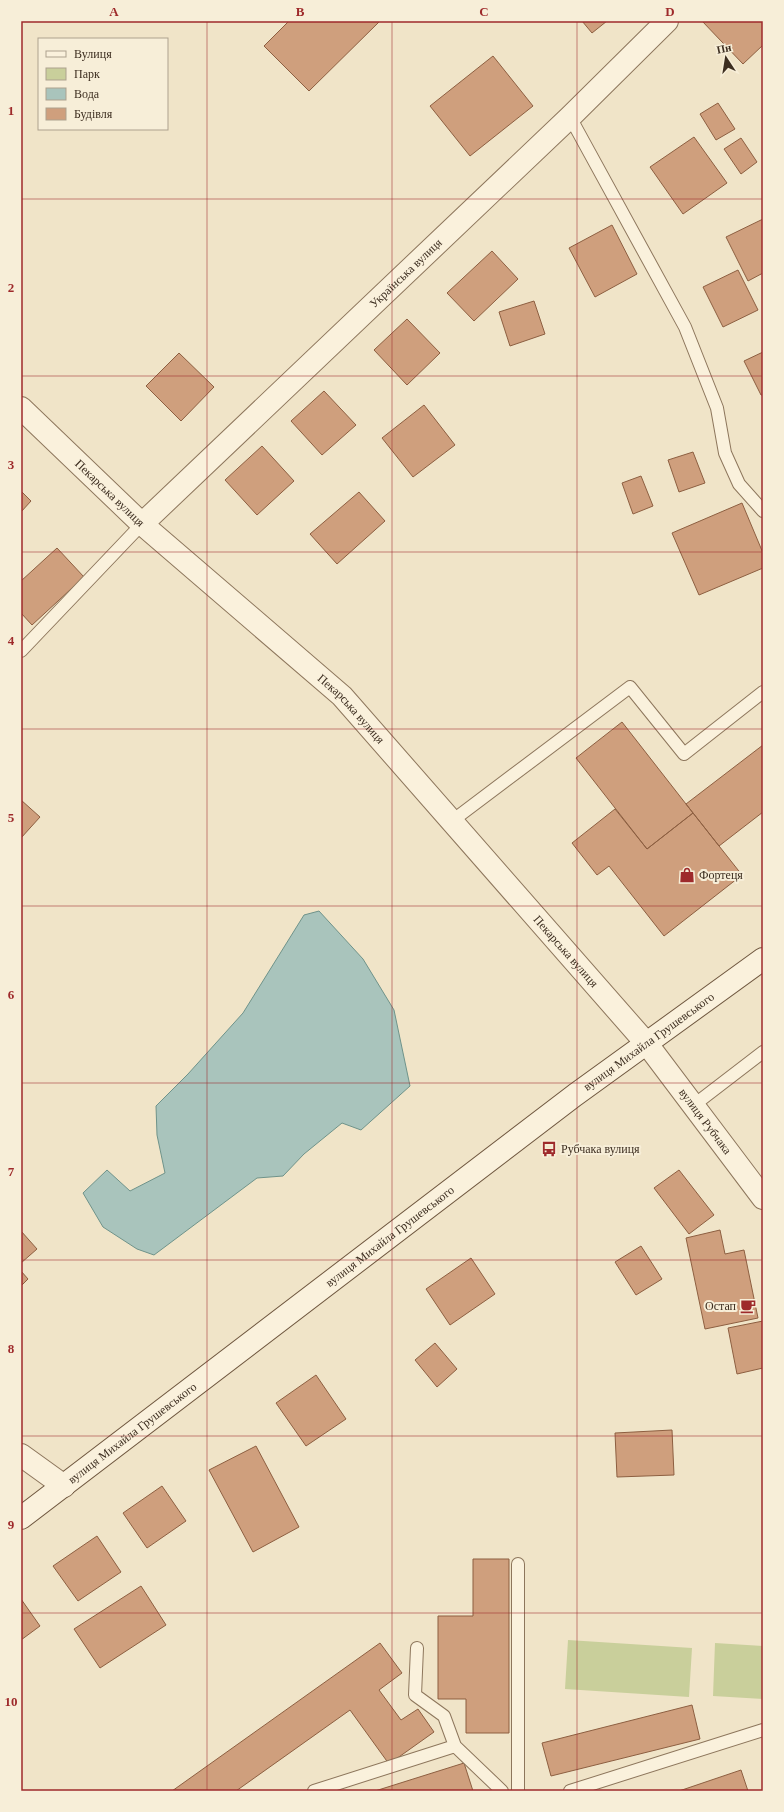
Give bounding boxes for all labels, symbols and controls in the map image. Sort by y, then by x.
text: A [109,4,119,19]
text: B [296,4,305,19]
text: C [479,4,489,19]
text: D [665,4,675,19]
legend [38,38,168,130]
north arrow [706,38,746,78]
text: Пн [715,41,733,56]
text: Вулиця [74,47,112,61]
text: Парк [74,67,100,81]
text: Вода [74,87,100,101]
text: 1 [8,103,14,118]
text: Будівля [74,107,113,121]
street label: Українська вулиця [367,235,445,311]
text: 2 [8,280,14,295]
text: 3 [8,457,15,472]
street label: Пекарська вулиця [72,457,148,530]
text: 4 [8,633,15,648]
street label: Пекарська вулиця [315,671,388,747]
text: 5 [8,810,15,825]
shop icon: Фортеця [678,866,696,884]
place label: Фортеця [699,868,743,882]
street label: Пекарська вулиця [531,913,601,991]
text: 6 [8,987,15,1002]
street label: вулиця Михайла Грушевського [581,990,717,1094]
street label: вулиця Рубчака [676,1086,735,1158]
bus stop icon: Рубчака вулиця [540,1140,558,1158]
place label: Рубчака вулиця [561,1142,640,1156]
text: 7 [8,1164,15,1179]
street label: вулиця Михайла Грушевського [323,1183,457,1290]
cafe icon: Остап [739,1297,757,1315]
place label: Остап [705,1299,737,1313]
text: 8 [8,1341,15,1356]
street label: вулиця Михайла Грушевського [65,1380,199,1487]
text: 9 [8,1517,15,1532]
text: 10 [5,1694,18,1709]

